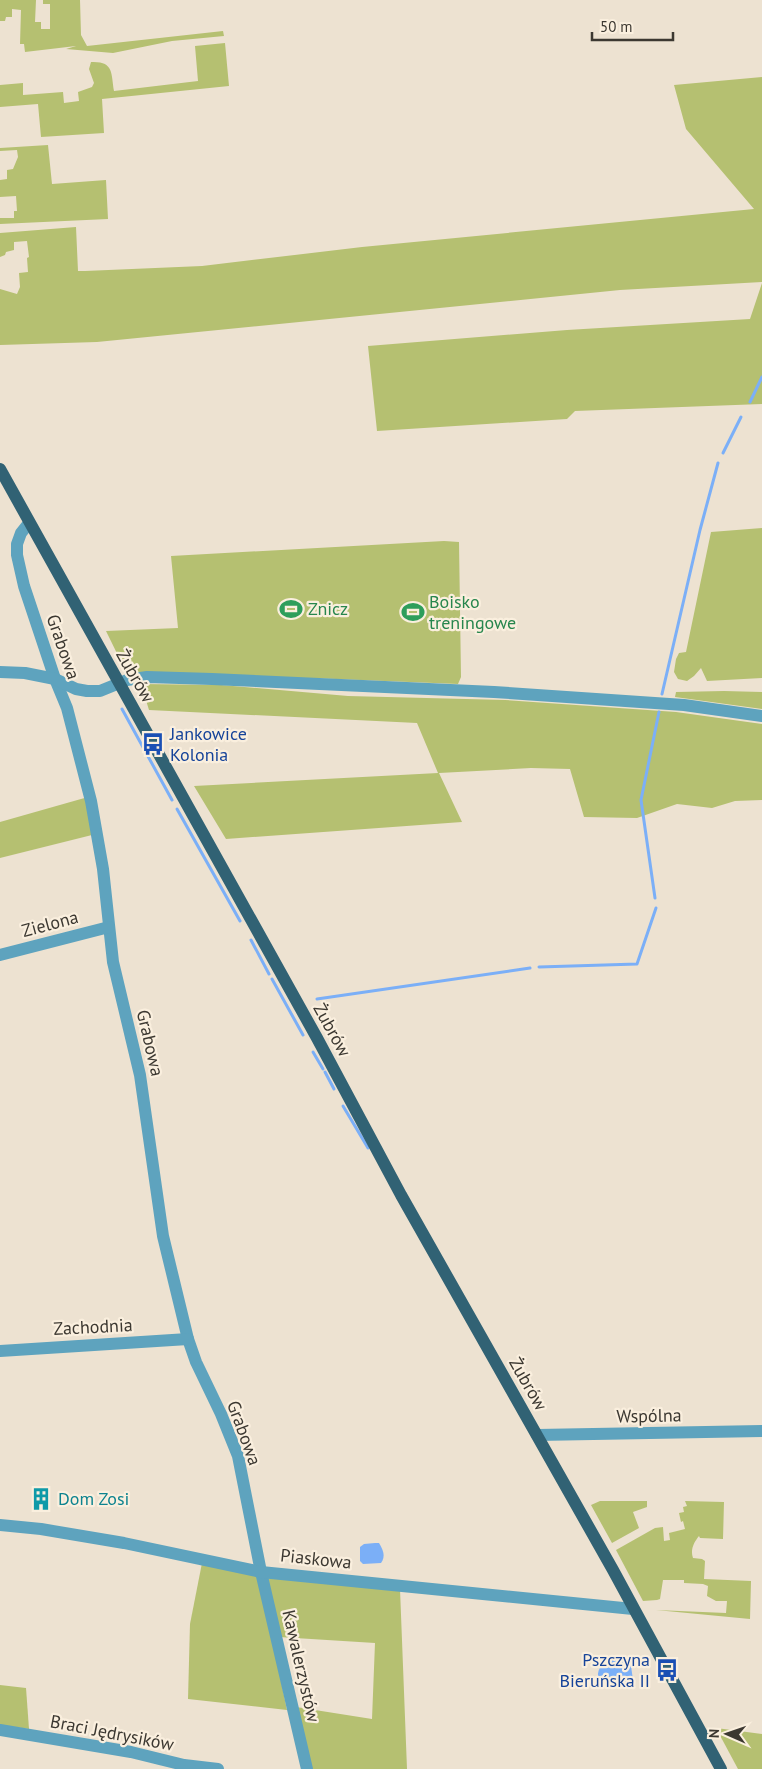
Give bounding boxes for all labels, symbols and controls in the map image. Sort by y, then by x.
scale bar [592,10,673,42]
text: 50 m [600,17,633,36]
place label: Boisko treningowe [429,590,516,634]
sports icon: Znicz [278,596,304,622]
place label: Znicz [308,597,348,620]
sports icon: Boisko treningowe [400,599,426,625]
street label: Grabowa [42,611,85,682]
street label: Żubrów [111,645,160,707]
place label: Jankowice Kolonia [169,722,247,766]
bus stop icon: Jankowice Kolonia [140,731,166,757]
street label: Zielona [19,905,81,942]
street label: Żubrów [308,999,357,1061]
street label: Grabowa [132,1007,169,1078]
street label: Zachodnia [53,1313,133,1340]
street label: Żubrów [504,1353,553,1415]
street label: Grabowa [222,1397,267,1468]
street label: Wspólna [616,1403,682,1428]
building icon: Dom Zosi [28,1486,54,1512]
place label: Dom Zosi [58,1487,129,1510]
street label: Piaskowa [279,1543,353,1574]
street label: Kawalerzystów [277,1608,326,1725]
place label: Pszczyna Bieruńska II [559,1648,650,1692]
bus stop icon: Pszczyna Bieruńska II [654,1657,680,1683]
street label: Braci Jędrysików [48,1709,177,1756]
north arrow [702,1709,752,1759]
text: N [705,1729,723,1738]

